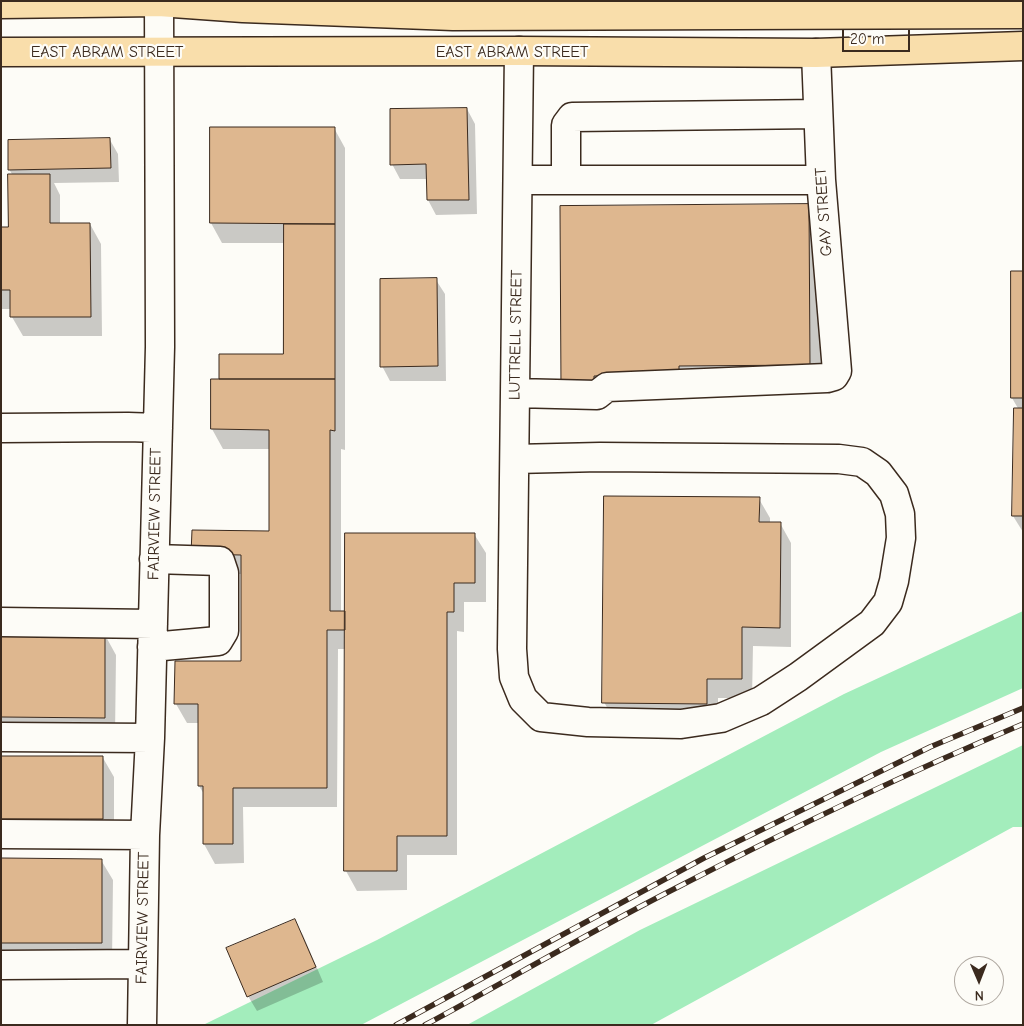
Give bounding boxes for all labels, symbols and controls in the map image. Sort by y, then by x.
scale bar [844,20,912,52]
text: 20 m [850,30,884,48]
street label: EAST ABRAM STREET [31,42,183,62]
street label: EAST ABRAM STREET [436,42,588,62]
street label: GAY STREET [811,167,837,257]
street label: LUTTRELL STREET [505,270,527,400]
street label: FAIRVIEW STREET [144,448,166,580]
street label: FAIRVIEW STREET [132,852,154,984]
north arrow [954,956,1004,1006]
text: N [975,987,984,1004]

